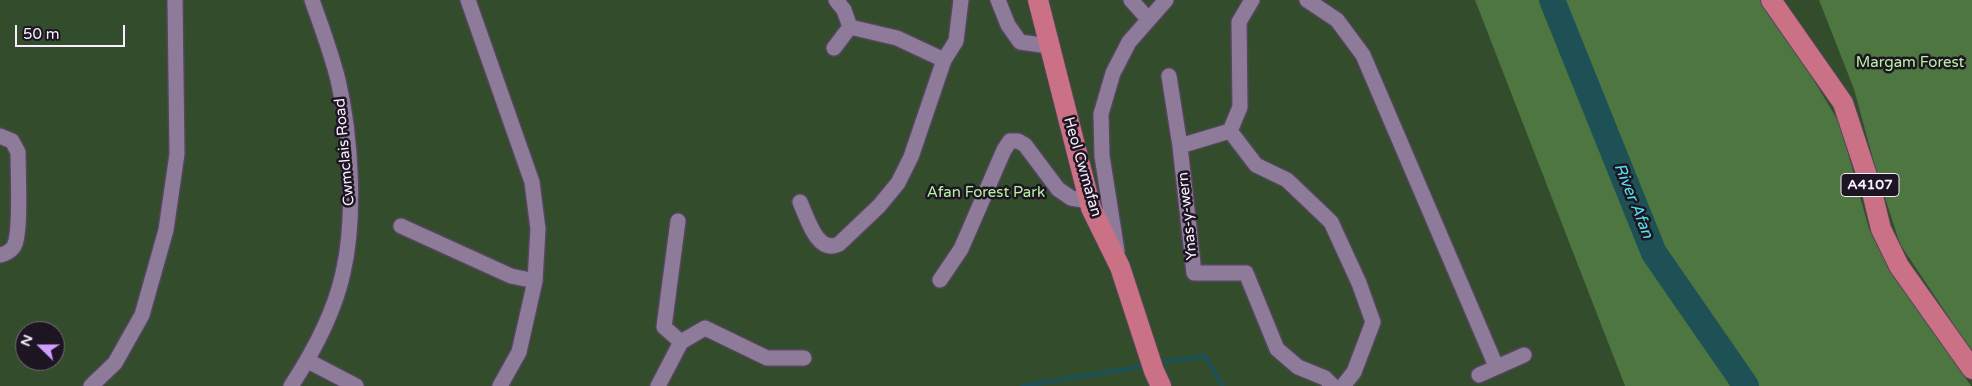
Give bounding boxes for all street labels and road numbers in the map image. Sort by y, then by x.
street label: Cwmclais Road [331,97,359,207]
street label: Heol Cwmafan [1059,115,1105,219]
street label: Ynas-y-wern [1174,171,1202,261]
road number: A4107 [1841,174,1899,196]

